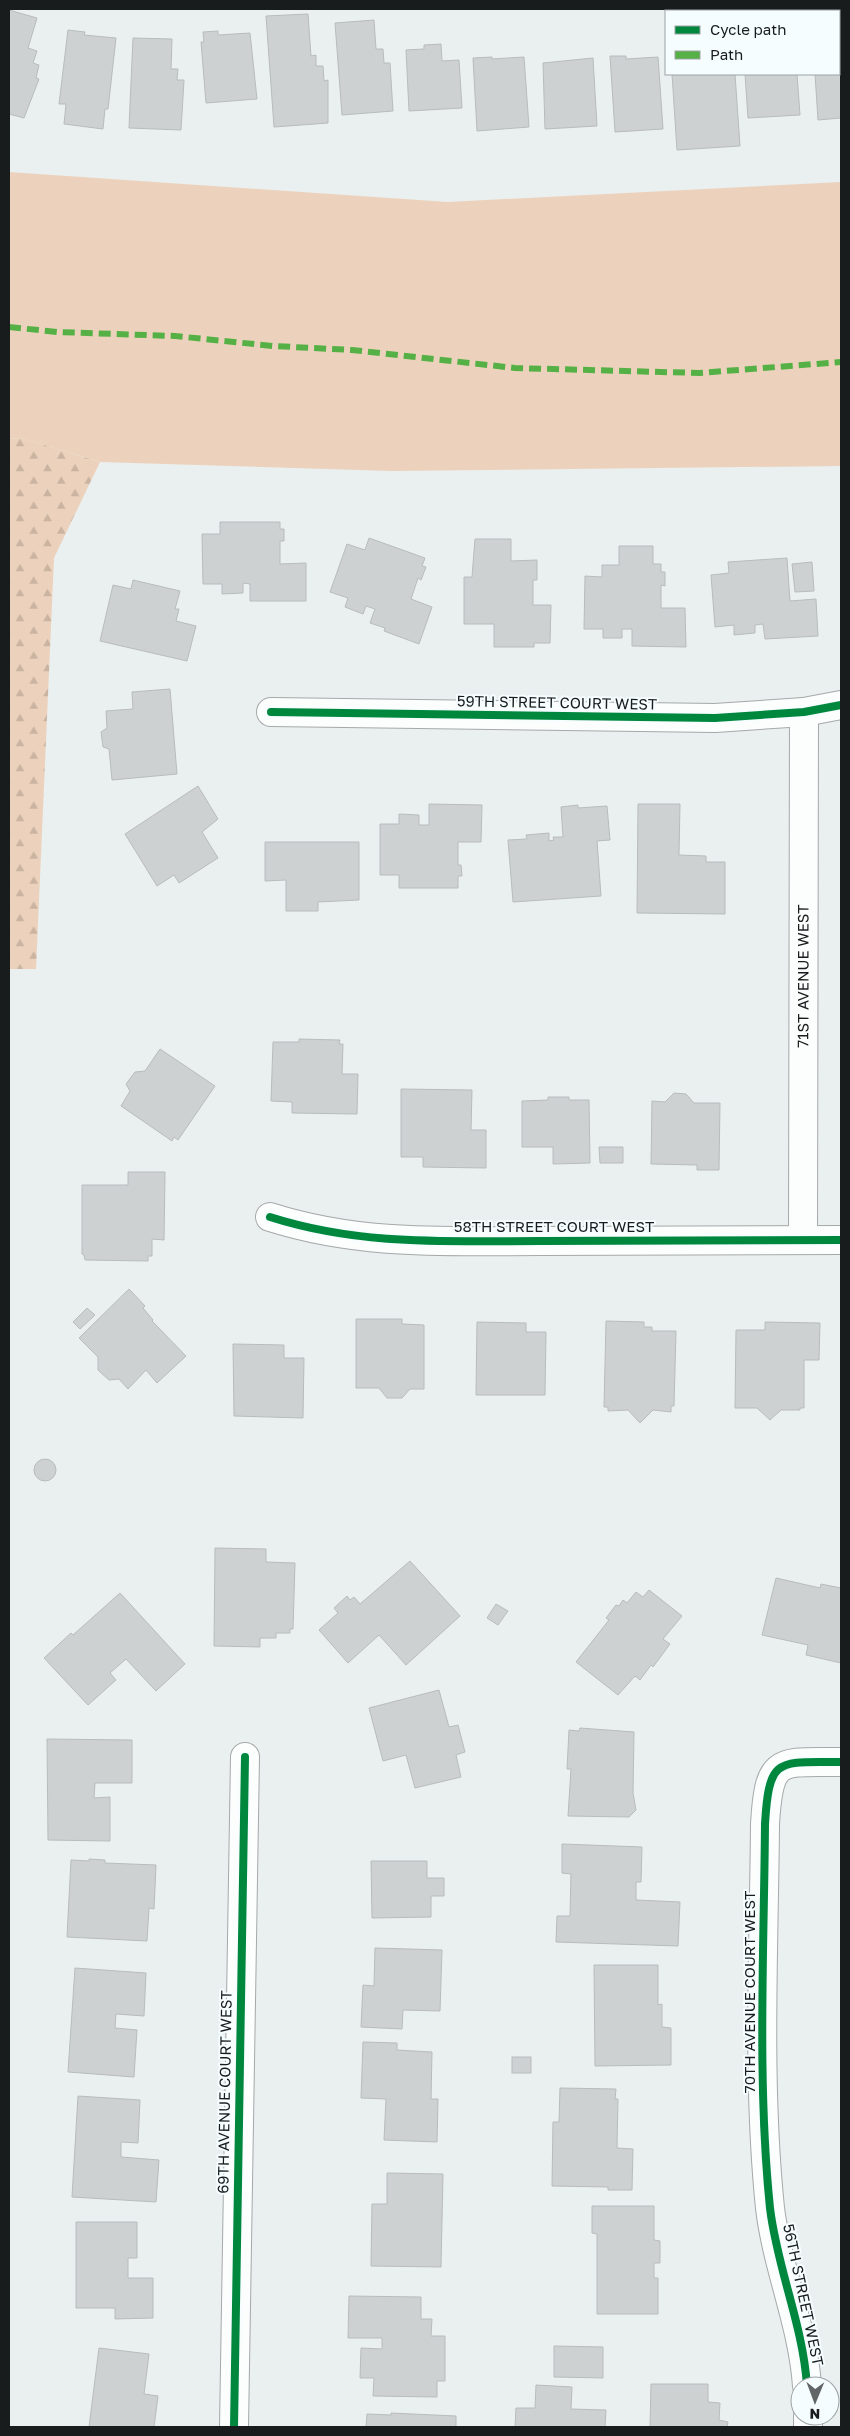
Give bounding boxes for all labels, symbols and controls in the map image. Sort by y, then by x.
legend [665,10,840,75]
text: Cycle path [710,20,786,38]
text: Path [710,45,743,63]
street label: 59TH STREET COURT WEST [457,691,657,713]
street label: 71ST AVENUE WEST [793,904,812,1048]
street label: 58TH STREET COURT WEST [454,1217,654,1235]
street label: 70TH AVENUE COURT WEST [740,1891,758,2093]
street label: 69TH AVENUE COURT WEST [213,1990,235,2194]
street label: 56TH STREET WEST [780,2222,828,2368]
north arrow [790,2376,840,2426]
text: N [809,2406,820,2423]

